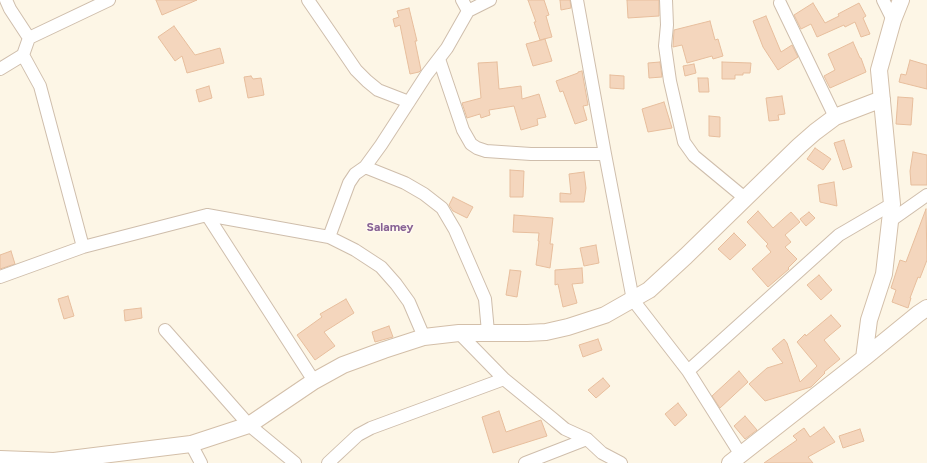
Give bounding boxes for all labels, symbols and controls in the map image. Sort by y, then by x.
district label: Salamey [367,220,413,234]

